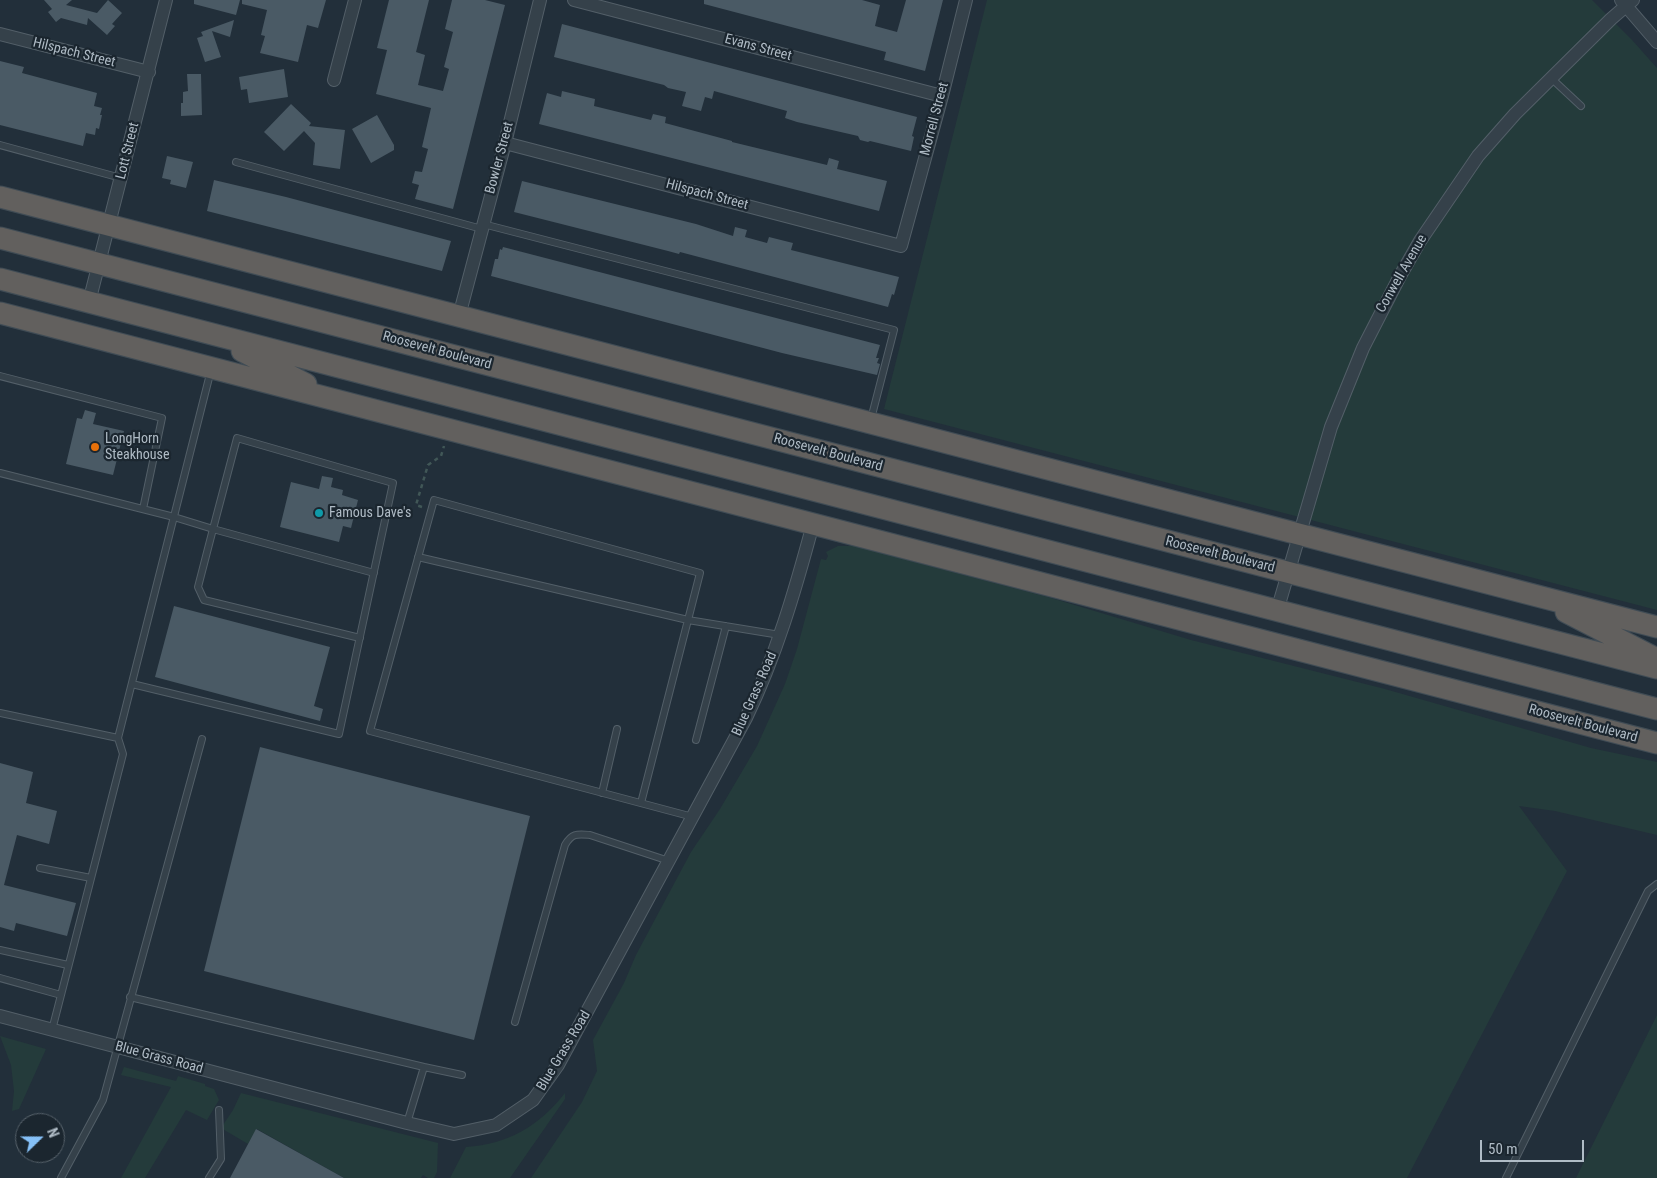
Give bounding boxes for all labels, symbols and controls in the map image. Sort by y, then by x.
street label: Evans Street [723,31,793,65]
street label: Hilspach Street [31,35,117,71]
street label: Morrell Street [917,81,953,157]
street label: Bowler Street [482,120,518,196]
street label: Lott Street [113,121,143,181]
street label: Hilspach Street [664,176,750,214]
street label: Conwell Avenue [1373,232,1431,316]
street label: Roosevelt Boulevard [381,328,493,374]
street label: Roosevelt Boulevard [772,430,884,476]
place label: LongHorn Steakhouse [105,431,169,464]
marker: LongHorn Steakhouse [89,441,101,453]
place label: Famous Dave's [329,505,411,521]
marker: Famous Dave's [313,507,325,519]
street label: Roosevelt Boulevard [1164,533,1276,577]
street label: Blue Grass Road [729,649,781,739]
street label: Roosevelt Boulevard [1527,701,1639,747]
street label: Blue Grass Road [534,1008,594,1094]
street label: Blue Grass Road [113,1038,205,1078]
north arrow [15,1113,65,1163]
text: N [44,1126,62,1140]
scale bar [1482,1130,1586,1162]
text: 50 m [1488,1140,1518,1158]

